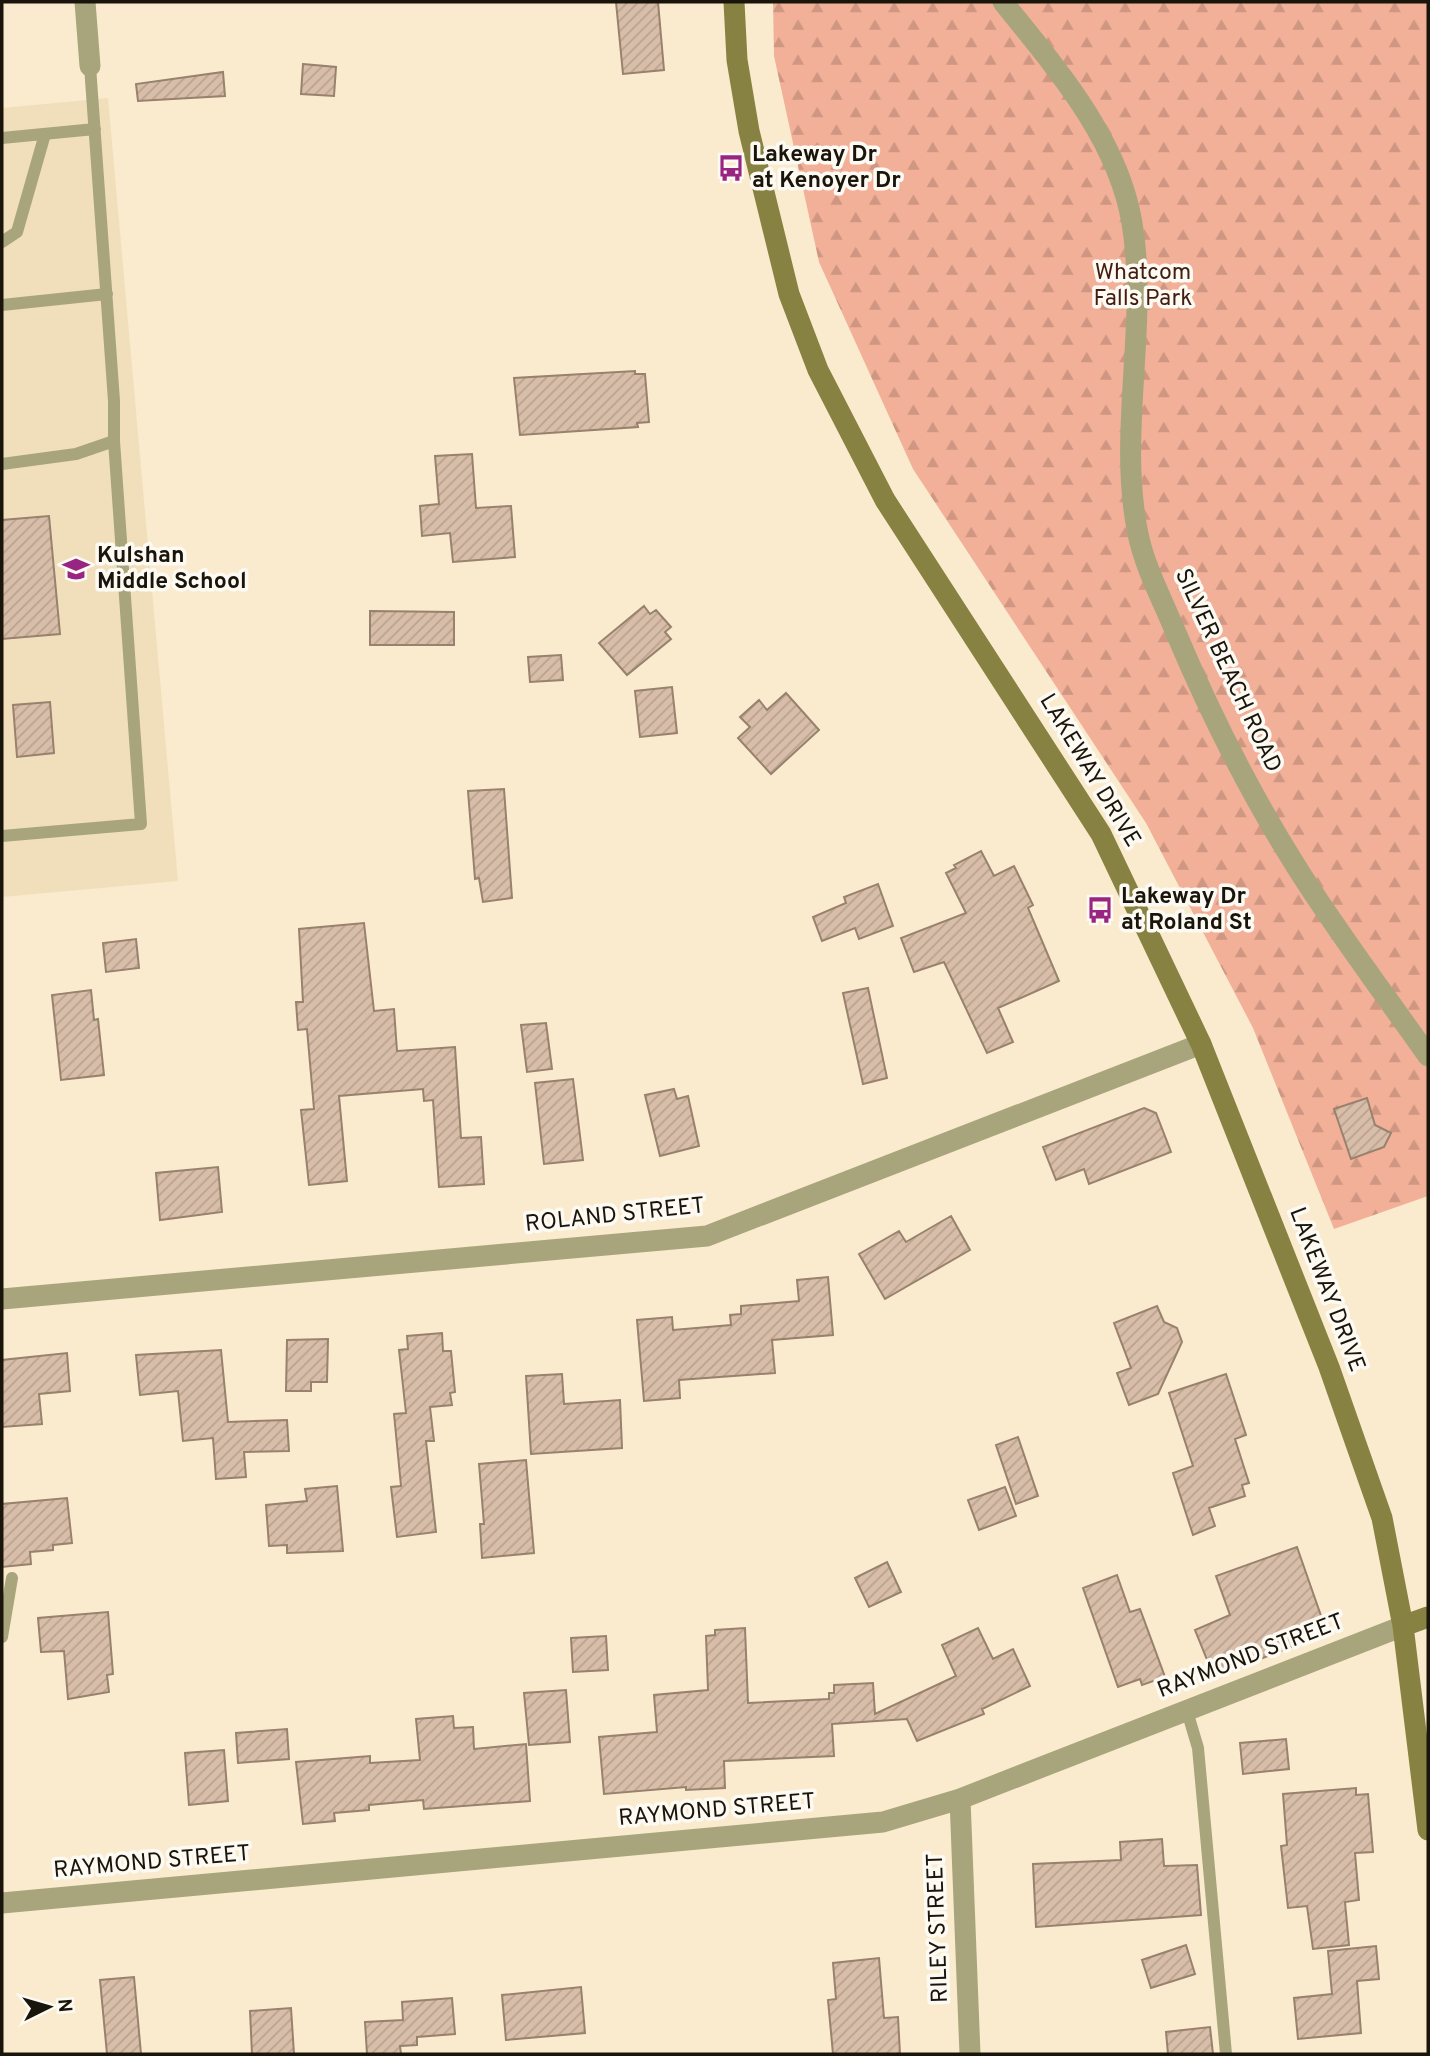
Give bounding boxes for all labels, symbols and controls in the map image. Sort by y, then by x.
place label: Lakeway Dr at Kenoyer Dr [752,141,901,196]
bus stop icon: Lakeway Dr at Kenoyer Dr [716,153,746,183]
park label: Whatcom Falls Park [1094,259,1192,314]
place label: Kulshan Middle School [97,542,247,597]
school or university icon: Kulshan Middle School [61,554,91,584]
street label: SILVER BEACH ROAD [1167,565,1287,777]
street label: LAKEWAY DRIVE [1032,689,1146,853]
place label: Lakeway Dr at Roland St [1121,883,1252,938]
bus stop icon: Lakeway Dr at Roland St [1085,895,1115,925]
street label: ROLAND STREET [524,1192,706,1240]
street label: LAKEWAY DRIVE [1281,1204,1371,1376]
street label: RAYMOND STREET [1154,1608,1348,1706]
street label: RAYMOND STREET [617,1788,817,1834]
street label: RAYMOND STREET [52,1840,252,1886]
street label: RILEY STREET [922,1853,956,2003]
north arrow [14,1972,84,2042]
text: N [51,1998,76,2014]

